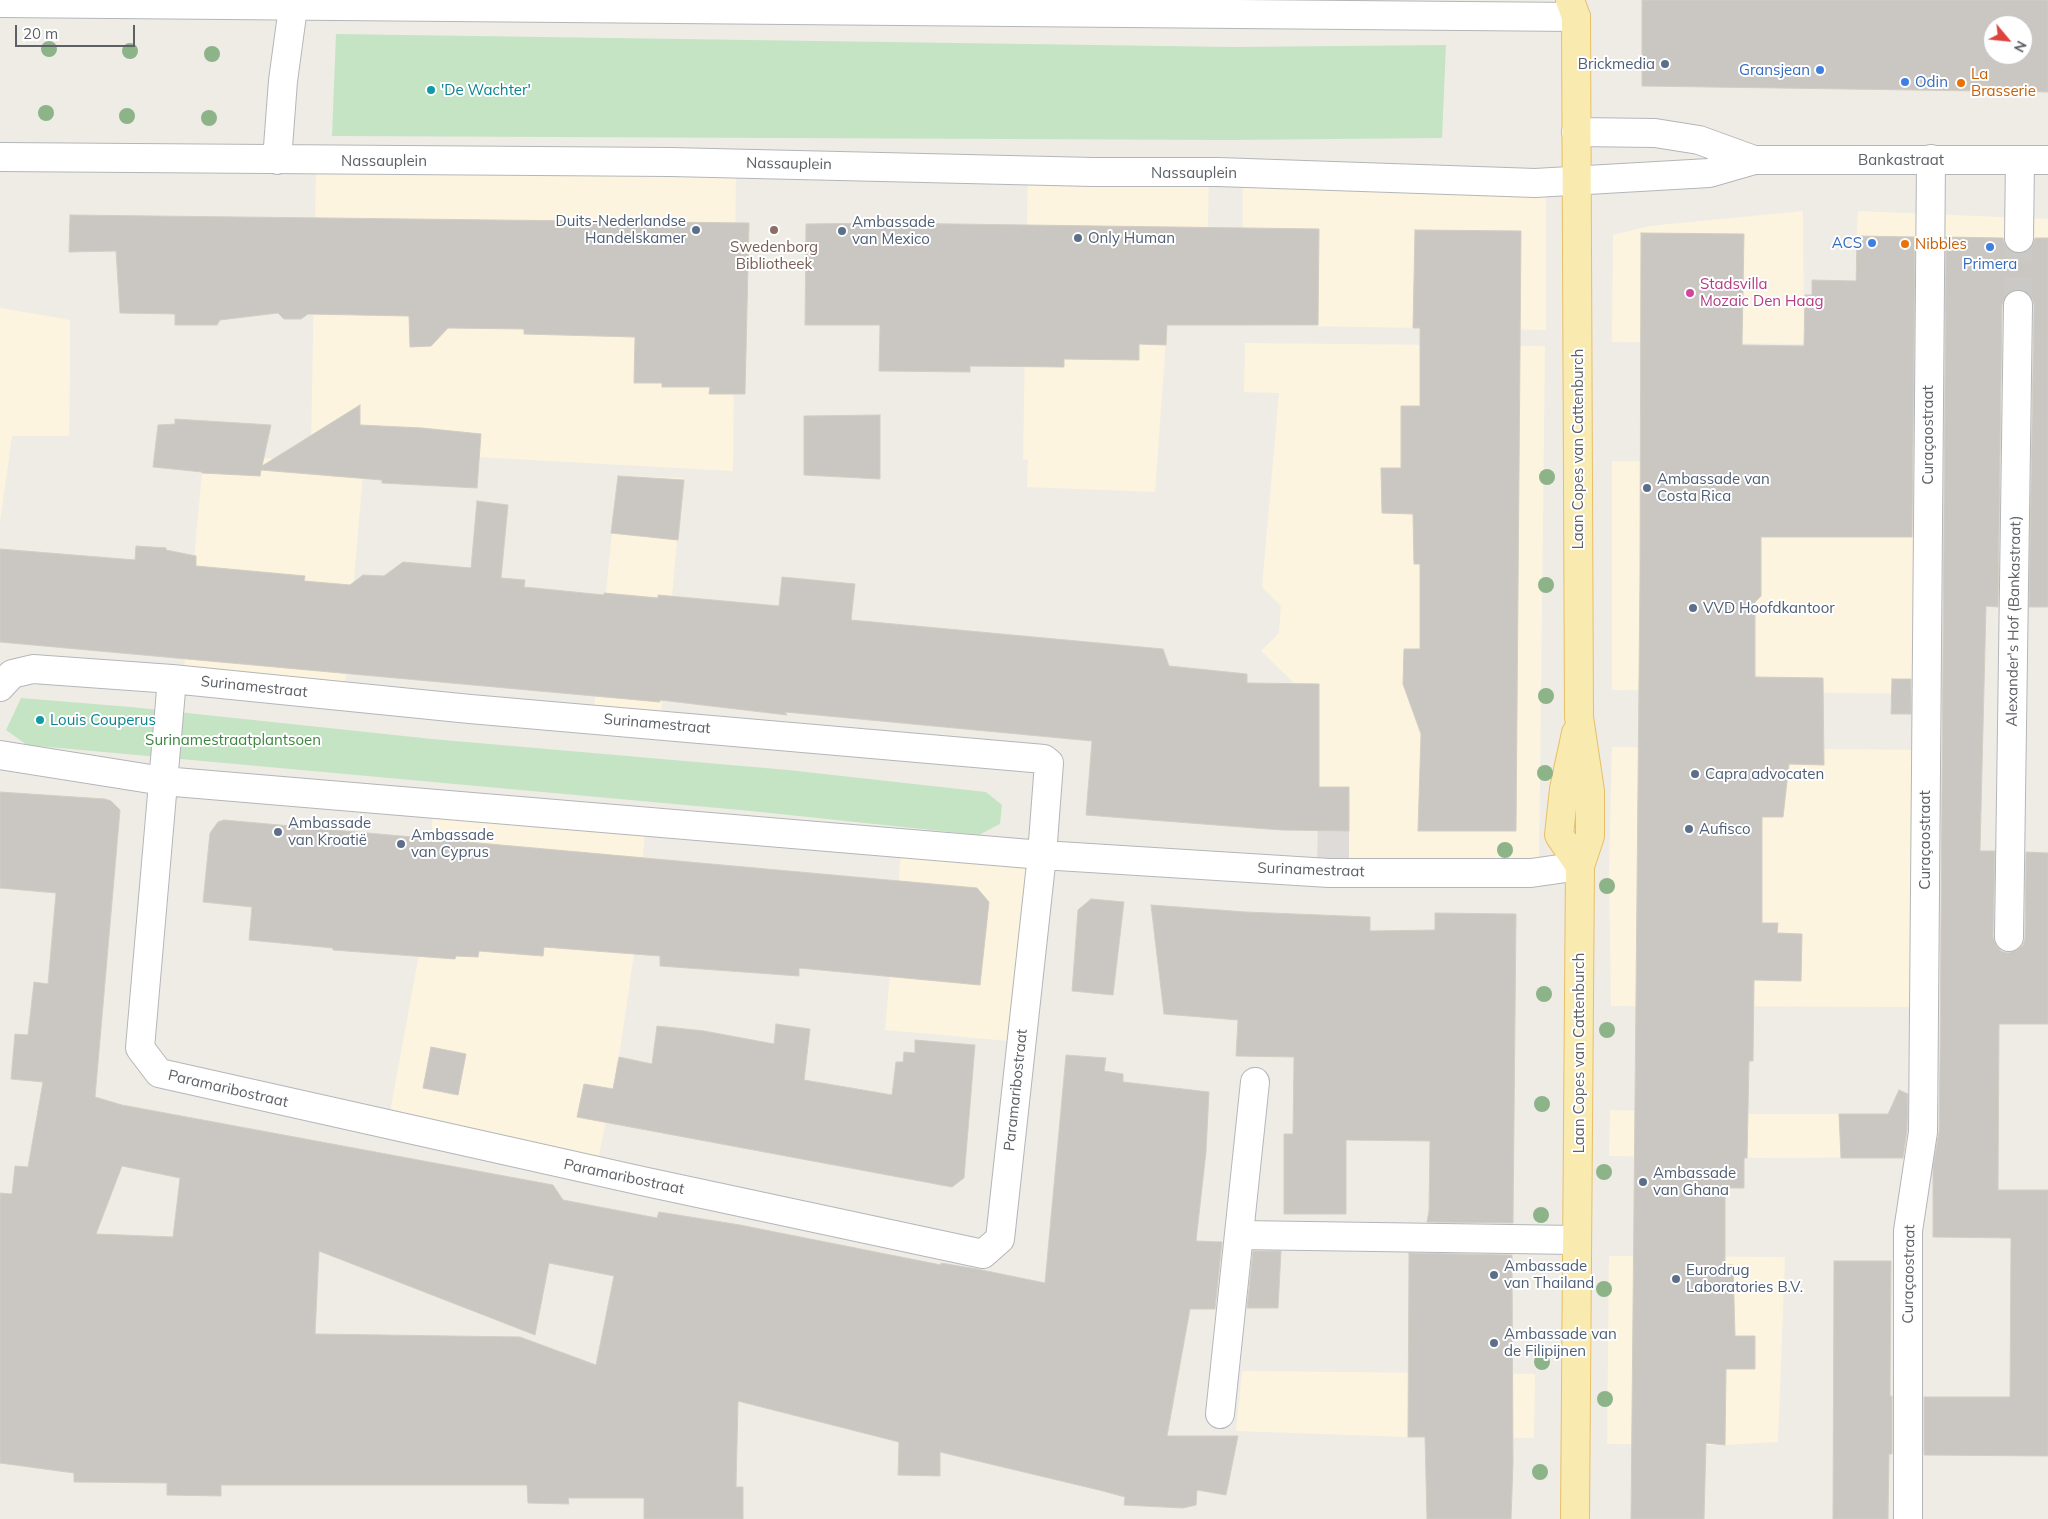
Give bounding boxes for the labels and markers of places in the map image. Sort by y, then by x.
place label: Brickmedia [1578,55,1655,73]
marker: Brickmedia [1659,58,1671,70]
place label: Gransjean [1739,61,1810,79]
marker: Gransjean [1814,64,1826,76]
place label: La Brasserie [1971,65,2036,100]
place label: Odin [1915,73,1948,91]
marker: Odin [1899,76,1911,88]
marker: La Brasserie [1955,77,1967,89]
place label: 'De Wachter' [441,81,531,99]
marker: 'De Wachter' [425,84,437,96]
place label: Duits-Nederlandse Handelskamer [556,212,686,247]
place label: Ambassade van Mexico [852,213,935,248]
marker: Duits-Nederlandse Handelskamer [690,224,702,236]
marker: Swedenborg Bibliotheek [768,224,780,236]
marker: Ambassade van Mexico [836,225,848,237]
place label: Only Human [1088,229,1175,247]
marker: Only Human [1072,232,1084,244]
place label: ACS [1832,234,1862,252]
place label: Nibbles [1915,235,1967,253]
marker: ACS [1866,237,1878,249]
place label: Swedenborg Bibliotheek [730,238,818,273]
marker: Nibbles [1899,238,1911,250]
marker: Primera [1984,241,1996,253]
place label: Primera [1963,255,2017,273]
place label: Stadsvilla Mozaic Den Haag [1700,275,1824,310]
marker: Stadsvilla Mozaic Den Haag [1684,287,1696,299]
place label: Ambassade van Costa Rica [1657,470,1770,505]
marker: Ambassade van Costa Rica [1641,482,1653,494]
place label: VVD Hoofdkantoor [1703,599,1835,617]
marker: VVD Hoofdkantoor [1687,602,1699,614]
place label: Louis Couperus [50,711,156,729]
marker: Louis Couperus [34,714,46,726]
place label: Capra advocaten [1705,765,1824,783]
marker: Capra advocaten [1689,768,1701,780]
place label: Ambassade van Kroatië [288,814,371,849]
place label: Aufisco [1699,820,1751,838]
marker: Aufisco [1683,823,1695,835]
marker: Ambassade van Kroatië [272,826,284,838]
place label: Ambassade van Cyprus [411,826,494,861]
marker: Ambassade van Cyprus [395,838,407,850]
place label: Ambassade van Ghana [1653,1164,1736,1199]
marker: Ambassade van Ghana [1637,1176,1649,1188]
place label: Ambassade van Thailand [1504,1257,1594,1292]
place label: Eurodrug Laboratories B.V. [1686,1261,1803,1296]
marker: Ambassade van Thailand [1488,1269,1500,1281]
marker: Eurodrug Laboratories B.V. [1670,1273,1682,1285]
place label: Ambassade van de Filipijnen [1504,1325,1617,1360]
marker: Ambassade van de Filipijnen [1488,1337,1500,1349]

